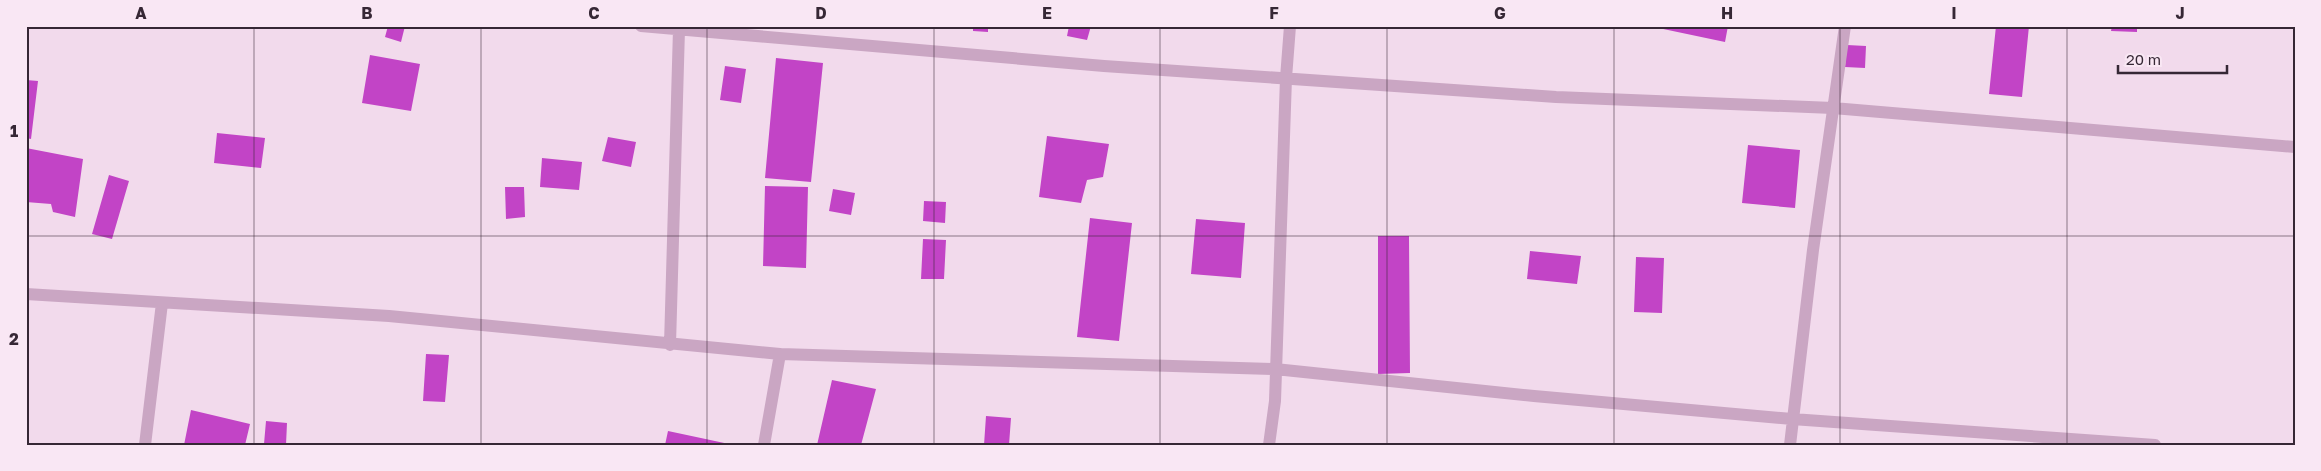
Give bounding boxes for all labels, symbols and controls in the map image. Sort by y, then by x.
text: A [135,3,147,23]
text: B [361,3,373,23]
text: C [588,3,600,23]
text: D [815,3,827,23]
text: E [1042,3,1052,23]
text: F [1269,3,1279,23]
text: G [1494,3,1506,23]
text: H [1721,3,1733,23]
text: I [1951,3,1957,23]
text: J [2175,3,2185,23]
scale bar [2118,42,2227,74]
text: 20 m [2126,50,2161,68]
text: 1 [10,121,18,141]
text: 2 [9,329,19,349]

